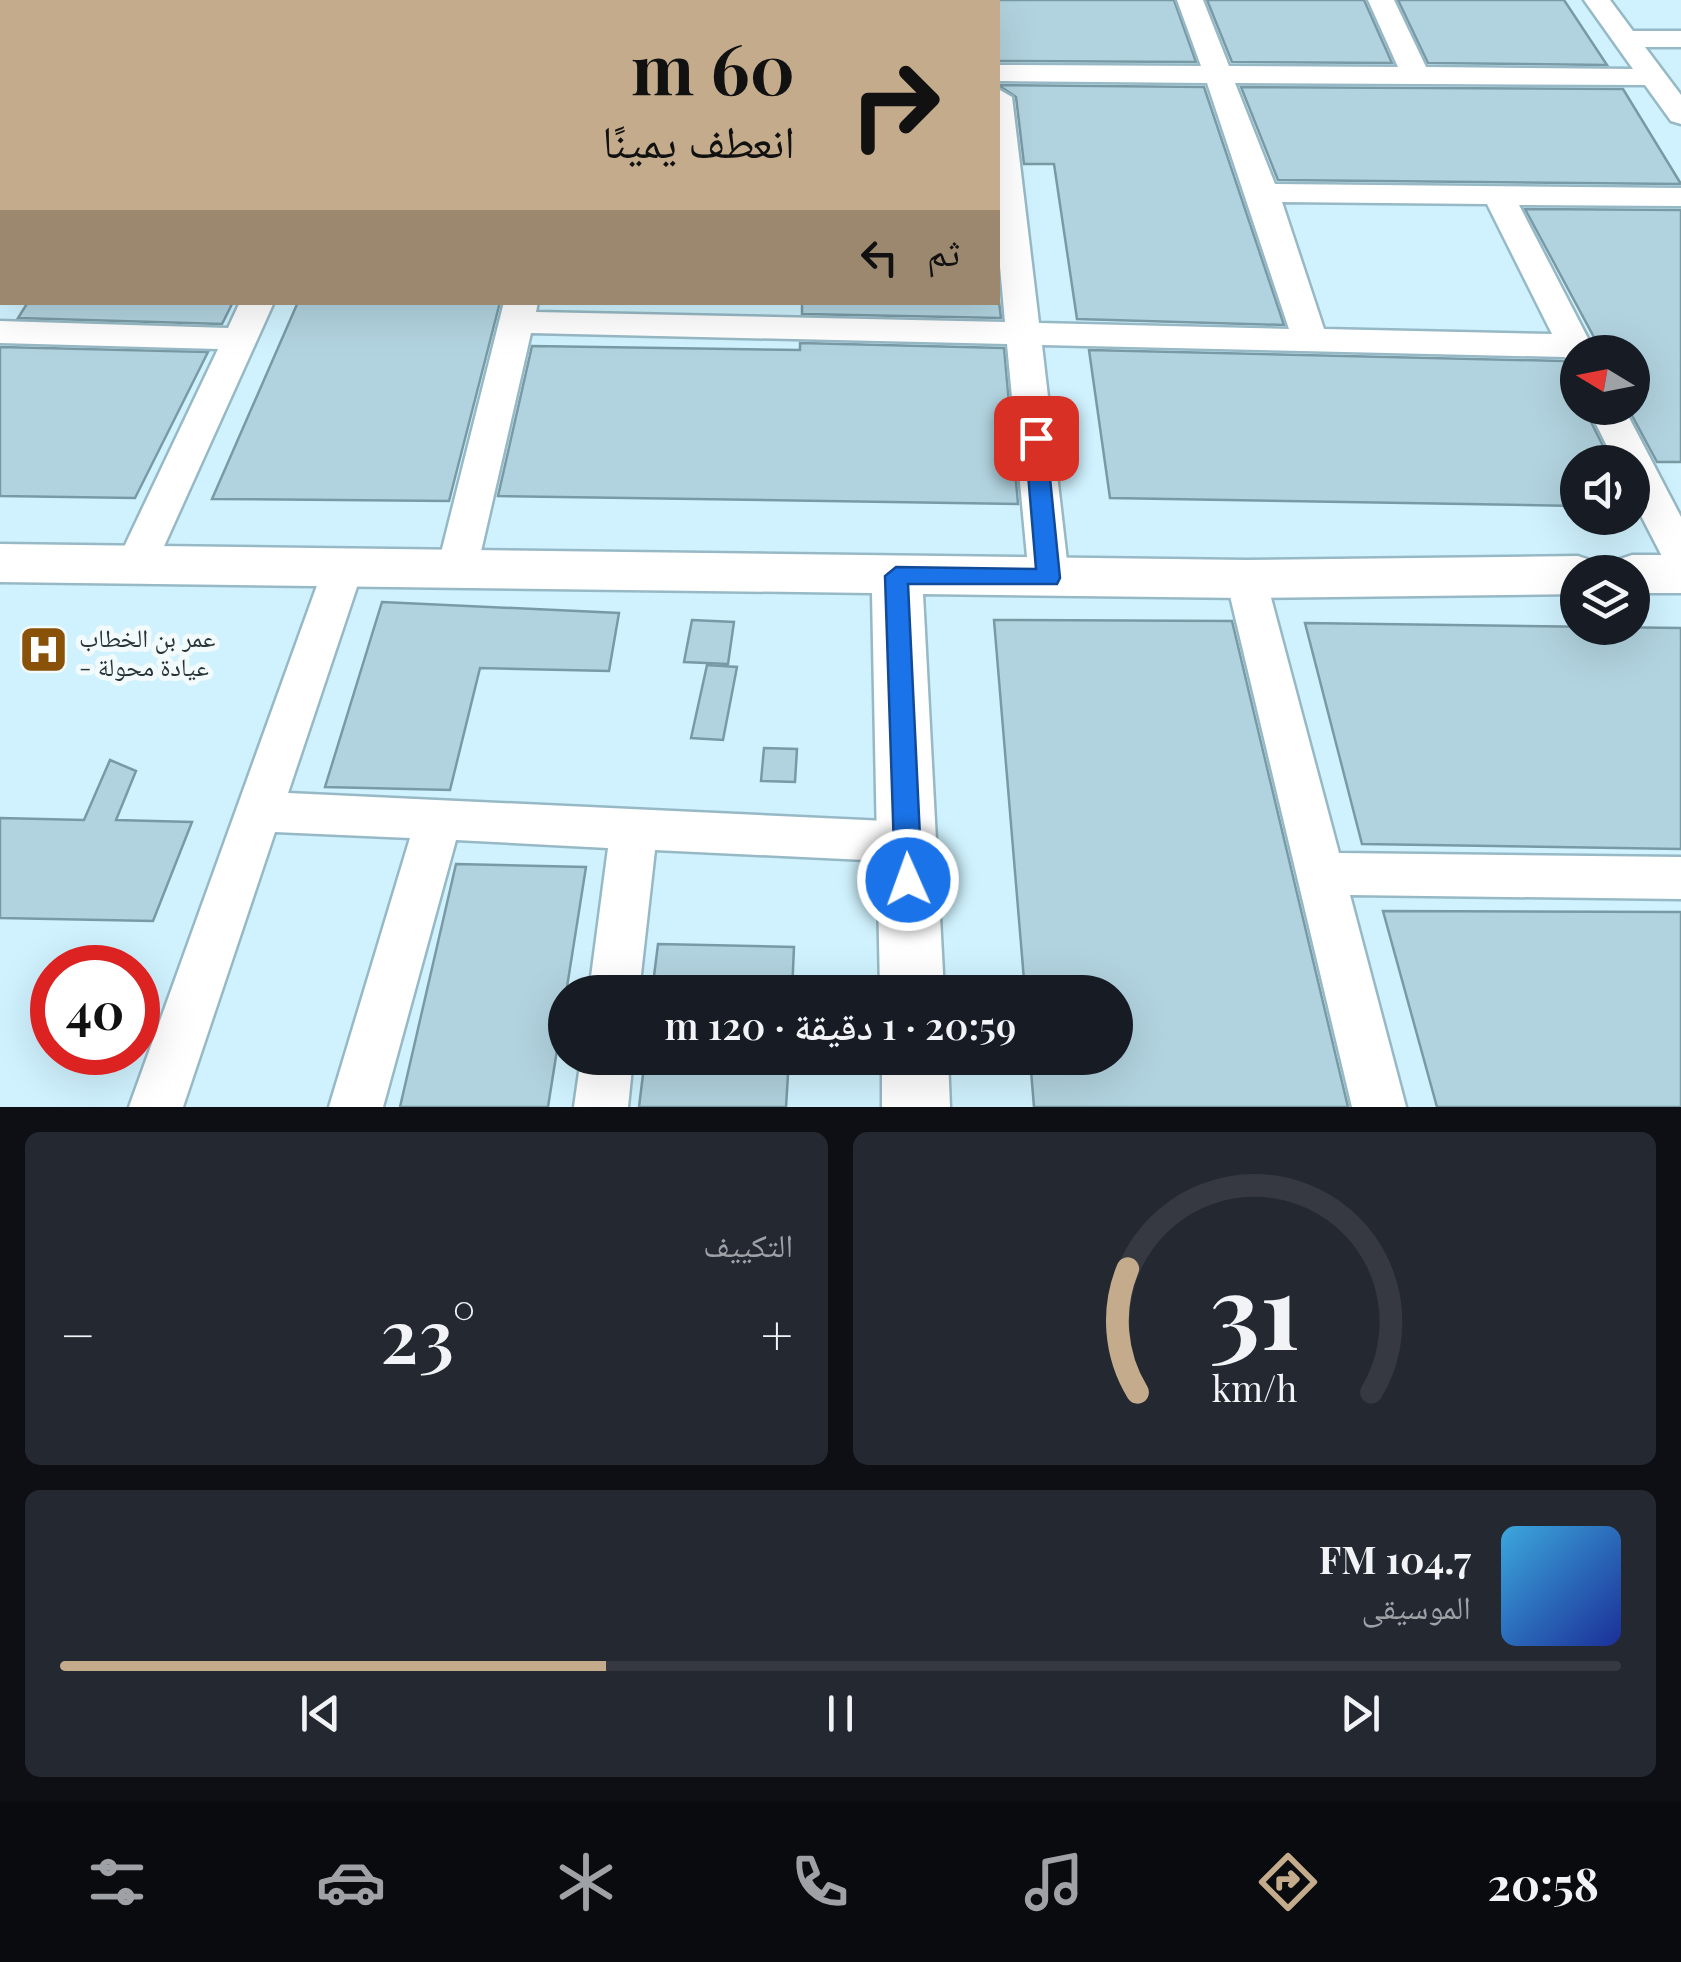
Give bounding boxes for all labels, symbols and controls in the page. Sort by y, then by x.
text: 60 m [631,19,795,113]
icon: right [830,40,960,170]
text: انعطف يمينًا [602,109,795,169]
text: ثم [927,225,960,276]
icon: left [852,230,907,285]
north arrow [1560,335,1650,425]
map controls [1560,335,1650,645]
pin [994,396,1079,481]
icon: arrive [1009,411,1064,466]
button: sound [1560,445,1650,535]
button: layers [1560,555,1650,645]
place label: عمر بن الخطاب - عيادة محولة [79,620,215,682]
hospital icon: عمر بن الخطاب - عيادة محولة [18,624,70,676]
position arrow [856,828,960,932]
speed limit sign: 40 [30,945,160,1075]
text: 20:59 · 1 دقيقة · 120 m [665,999,1016,1050]
text: التكييف [703,1222,793,1265]
text: 31 [1209,1237,1300,1376]
text: 23° [380,1283,476,1383]
text: − [60,1296,96,1370]
text: + [761,1296,793,1370]
text: km/h [1212,1363,1297,1411]
text: 104.7 FM [1319,1533,1471,1584]
text: الموسيقى [1361,1584,1471,1627]
icon: previous [293,1686,348,1741]
icon: pause [813,1686,868,1741]
icon: next [1333,1686,1388,1741]
icon: filters [82,1847,152,1917]
icon: car [316,1847,386,1917]
icon: climate [551,1847,621,1917]
icon: phone [785,1847,855,1917]
icon: music [1019,1847,1089,1917]
icon: directions [1253,1847,1323,1917]
text: 20:58 [1487,1852,1599,1912]

